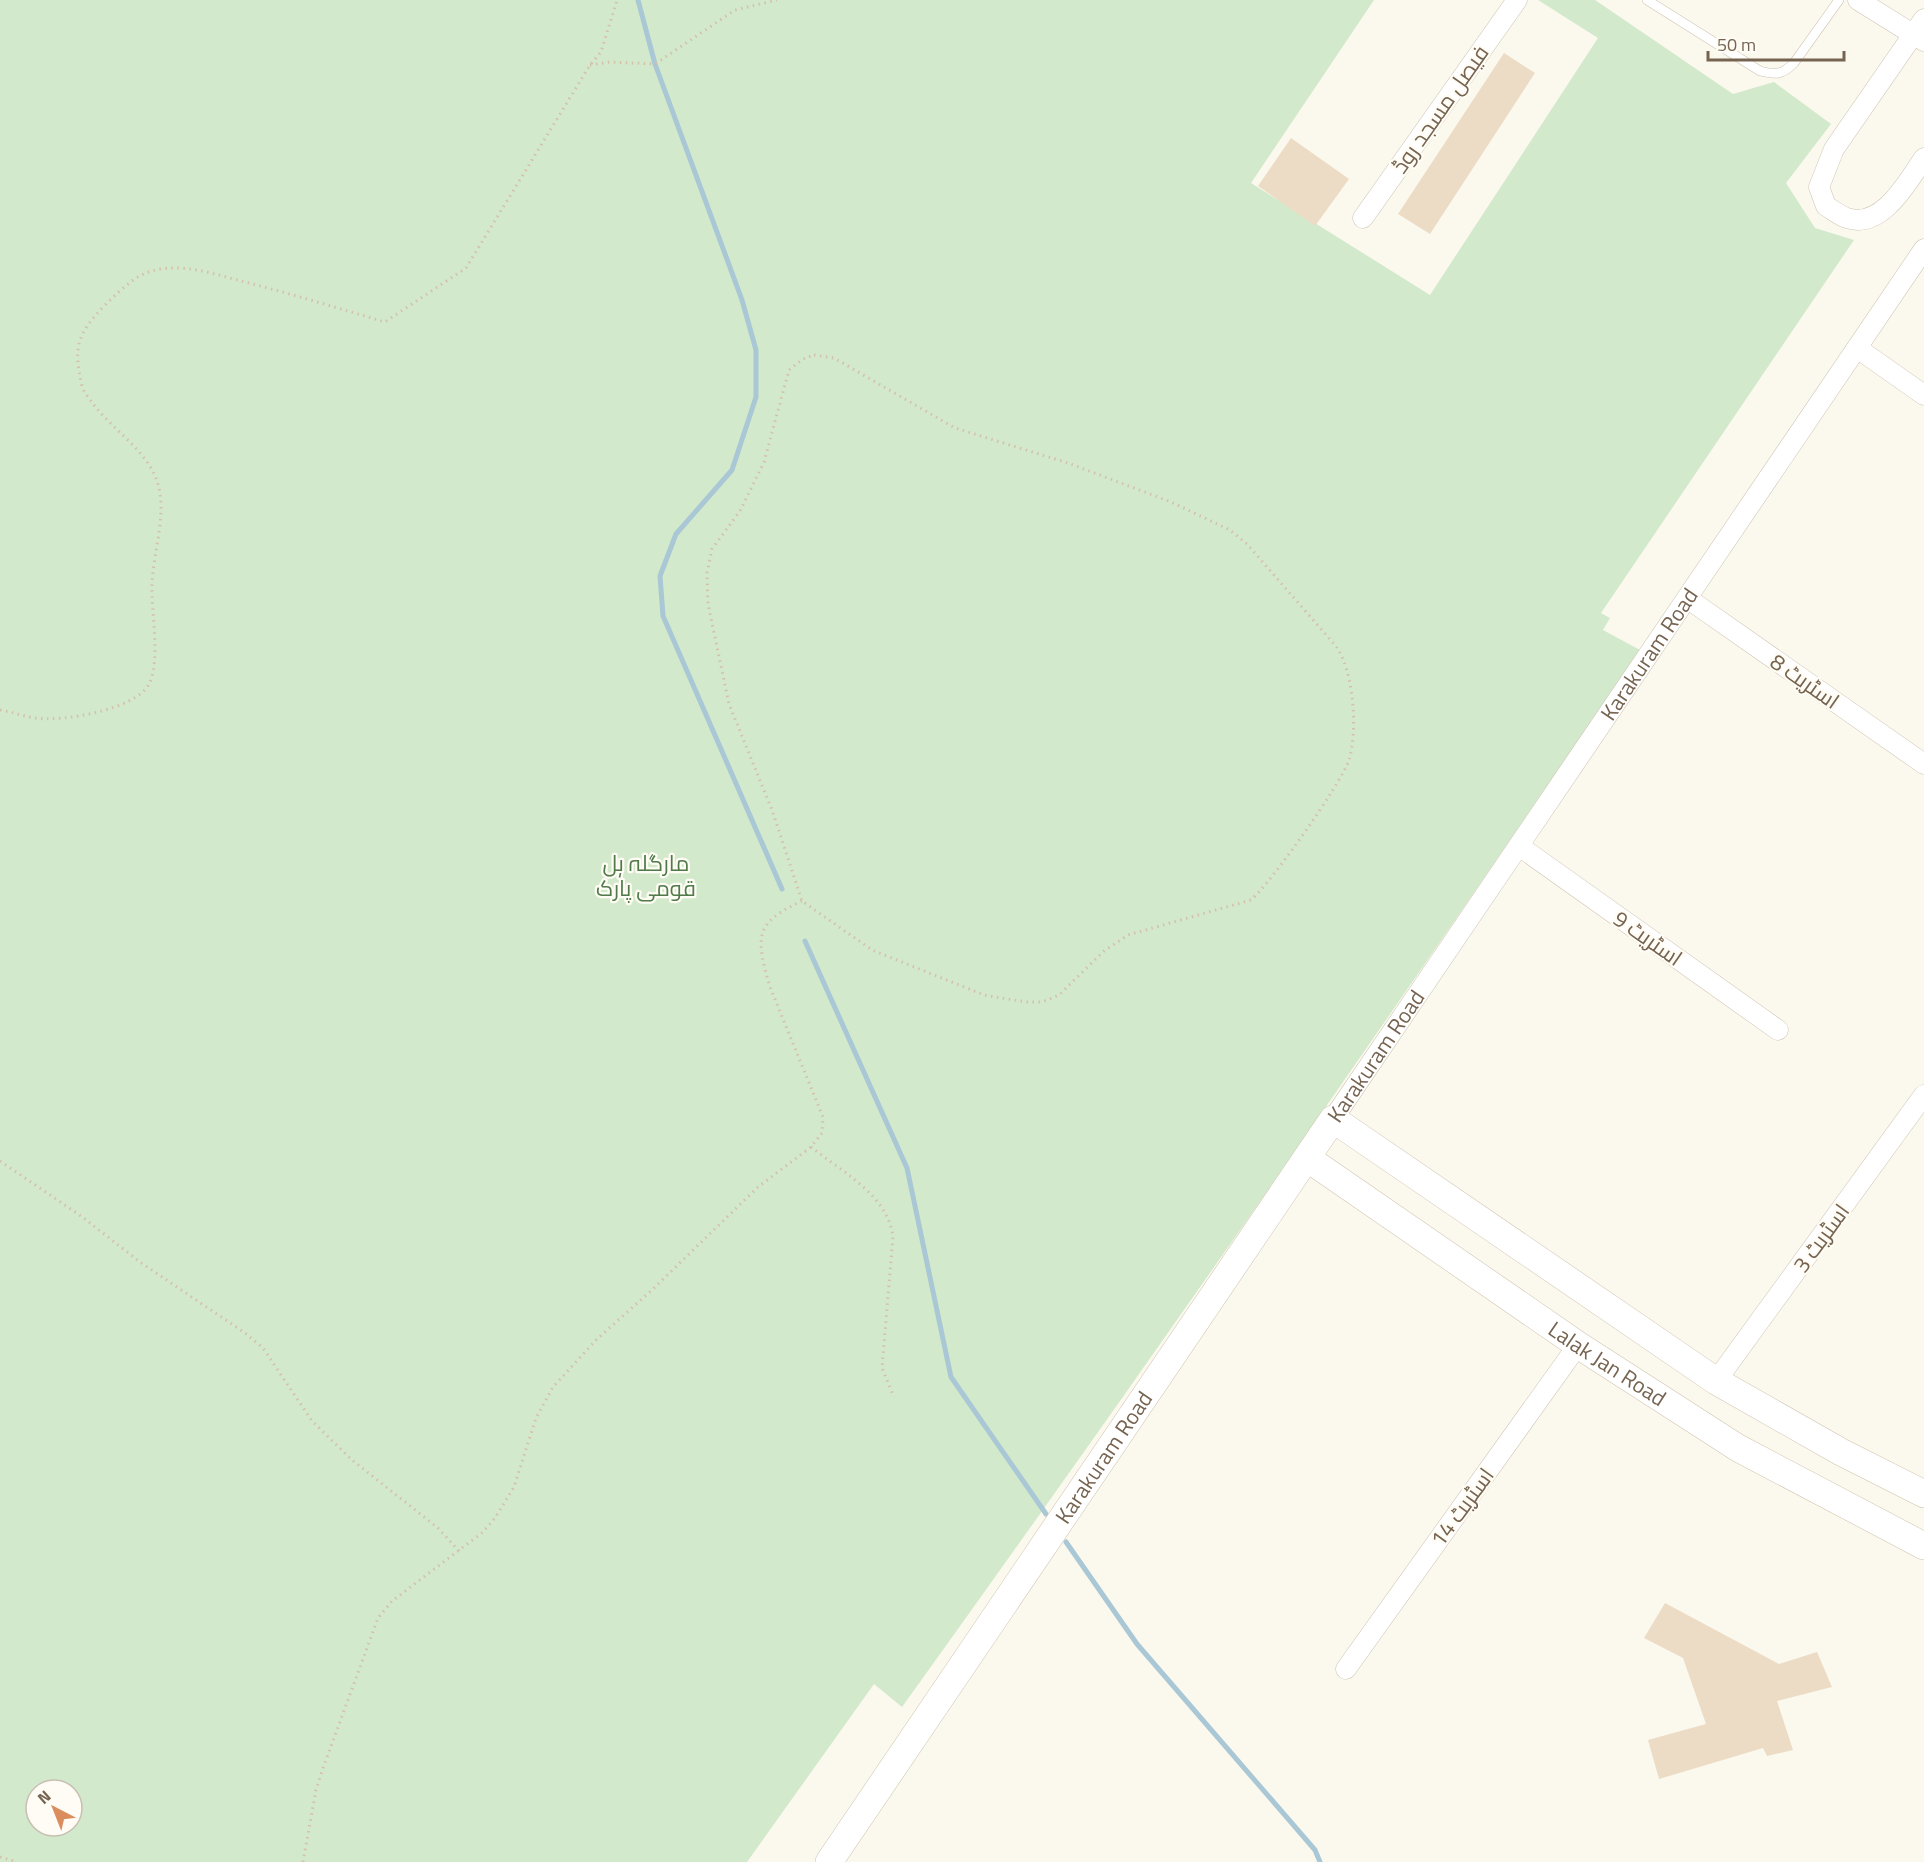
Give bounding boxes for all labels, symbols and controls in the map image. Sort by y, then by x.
scale bar [1708,24,1844,62]
text: 50 m [1717,31,1756,58]
street label: فیصل مسجد روڈ [1383,38,1497,180]
street label: Karakuram Road [1591,581,1706,727]
street label: اسٹریٹ 8 [1763,645,1847,717]
park label: مارگلہ ہل قومی پارک [596,846,696,905]
street label: اسٹریٹ 9 [1606,902,1690,974]
street label: Karakuram Road [1318,983,1433,1129]
street label: اسٹریٹ 3 [1784,1196,1858,1280]
street label: Lalak Jan Road [1541,1312,1673,1415]
street label: Karakuram Road [1046,1384,1161,1531]
street label: اسٹریٹ 14 [1422,1460,1502,1554]
north arrow [24,1778,84,1838]
text: N [32,1784,56,1809]

